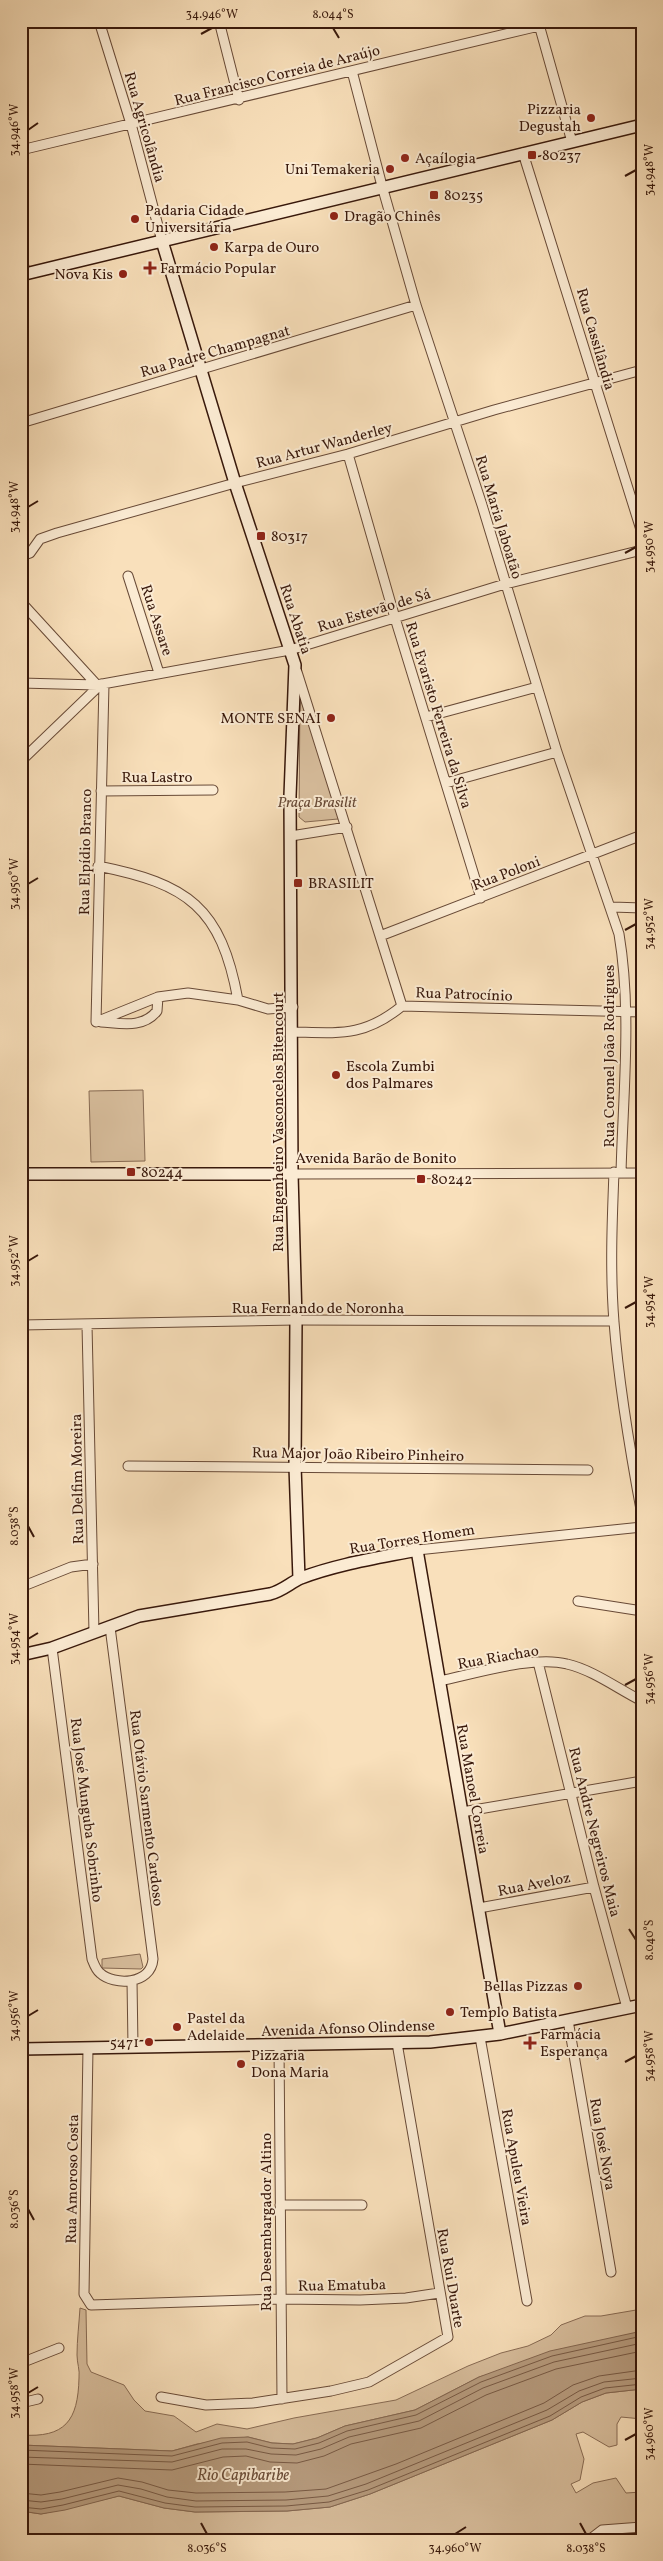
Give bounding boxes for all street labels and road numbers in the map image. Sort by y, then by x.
street label: Rua Francisco Correia de Araújo [172,41,382,112]
street label: Rua Agricolândia [118,70,169,185]
street label: Rua Cassilândia [570,286,619,393]
street label: Rua Padre Champagnat [138,321,293,384]
street label: Rua Artur Wanderley [254,418,395,475]
street label: Rua Maria Jaboatão [469,453,526,582]
street label: Rua Assare [134,582,177,659]
street label: Rua Abatia [273,582,316,657]
street label: Rua Estevão de Sá [315,584,434,639]
street label: Rua Evaristo Ferreira da Silva [399,619,476,811]
street label: Rua Lastro [121,768,193,789]
street label: Rua Elpídio Branco [75,789,98,915]
street label: Rua Poloni [469,852,544,897]
street label: Rua Coronel João Rodrigues [600,964,621,1148]
street label: Rua Patrocínio [415,983,513,1008]
street label: Rua Engenheiro Vasconcelos Bitencourt [269,992,290,1252]
street label: Avenida Barão de Bonito [296,1149,456,1170]
street label: Rua Fernando de Noronha [232,1299,404,1320]
street label: Rua Delfim Moreira [67,1413,90,1545]
street label: Rua Major João Ribeiro Pinheiro [252,1443,464,1468]
street label: Rua Torres Homem [348,1520,476,1561]
street label: Rua Riachao [456,1641,541,1676]
street label: Rua Otávio Sarmento Cardoso [123,1709,168,1908]
street label: Rua José Munguba Sobrinho [64,1717,107,1904]
street label: Rua Manoel Correia [450,1723,493,1856]
street label: Rua Andre Negreiros Maia [562,1745,625,1920]
street label: Rua Aveloz [496,1868,572,1903]
street label: Avenida Afonso Olindense [261,2016,435,2043]
street label: Rua José Noya [583,2097,620,2192]
street label: Rua Apuleu Vieira [495,2107,536,2227]
street label: Rua Amoroso Costa [62,2114,85,2244]
street label: Rua Desembargador Altino [257,2133,278,2311]
street label: Rua Rui Duarte [430,2227,469,2330]
street label: Rua Ematuba [298,2275,386,2298]

